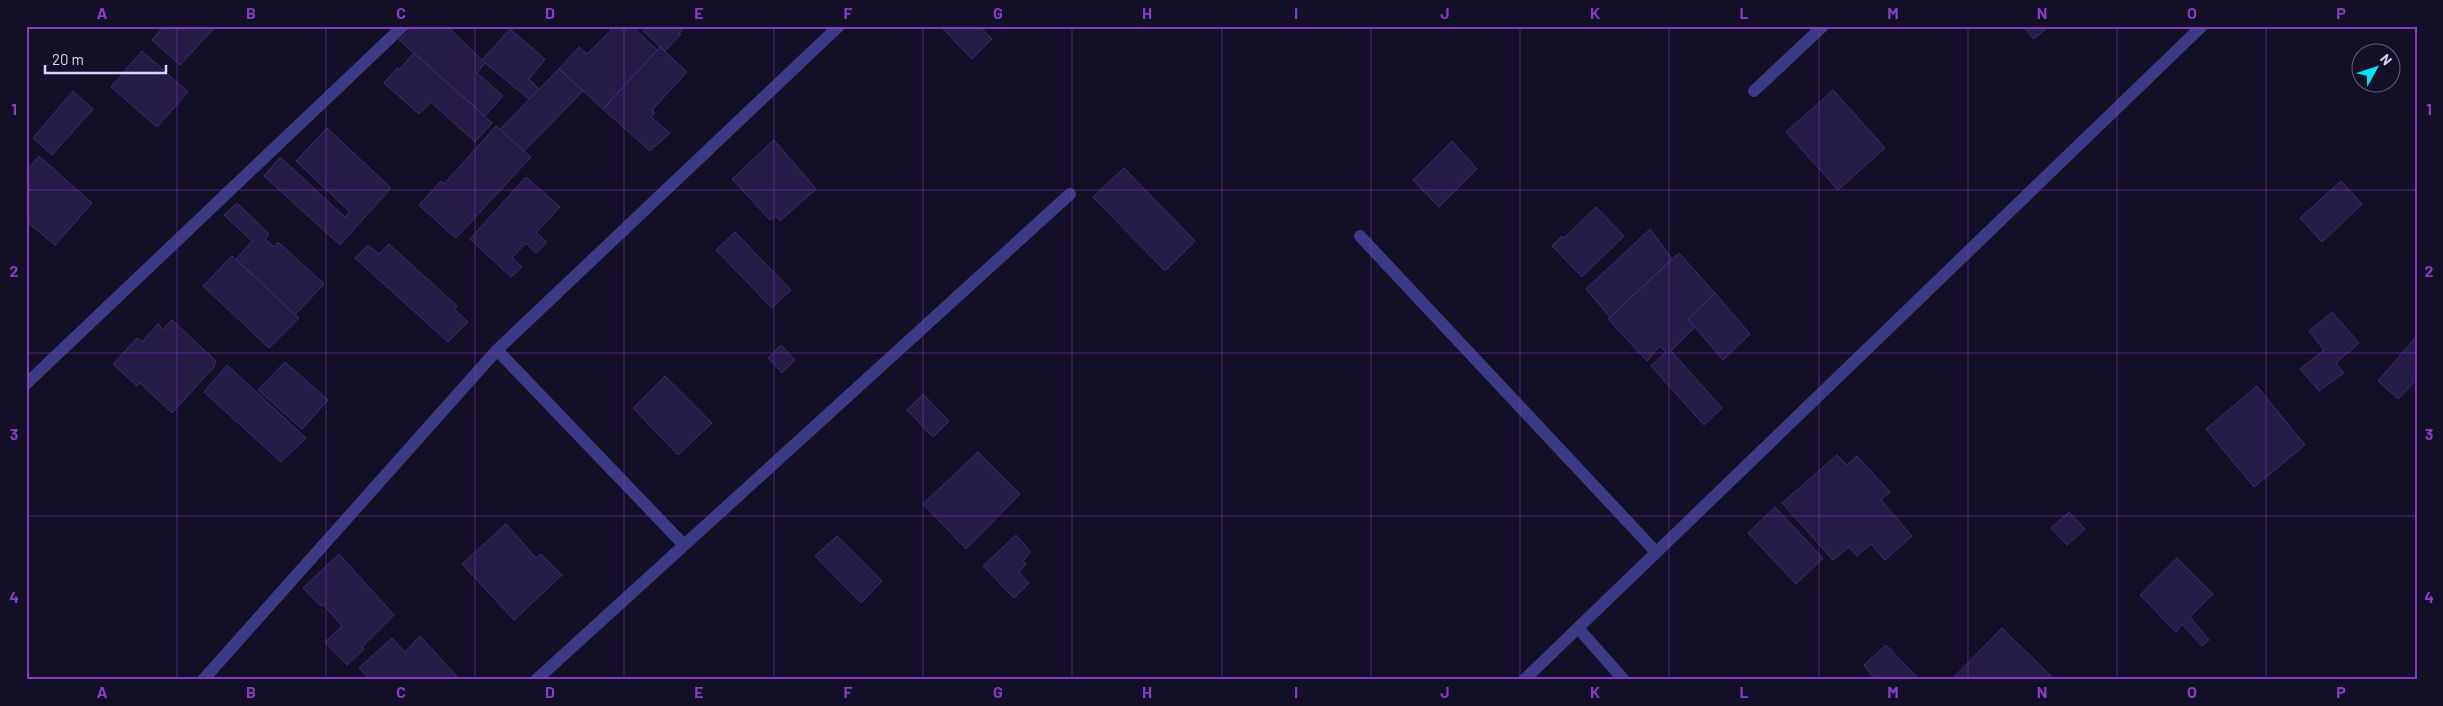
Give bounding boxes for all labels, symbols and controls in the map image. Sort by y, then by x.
text: A [97,3,108,22]
text: B [246,3,256,22]
text: C [396,3,406,22]
text: D [545,3,555,22]
text: E [694,3,704,22]
text: F [844,3,853,22]
text: G [993,3,1003,22]
text: H [1142,3,1152,22]
text: I [1294,3,1298,22]
text: J [1440,3,1450,22]
text: K [1590,3,1600,22]
text: L [1739,3,1749,22]
text: M [1887,3,1899,22]
text: N [2037,3,2047,22]
text: O [2187,3,2197,22]
text: P [2336,3,2346,22]
scale bar [45,42,166,74]
north arrow [2350,42,2400,92]
text: 20 m [52,50,84,68]
text: N [2377,50,2396,68]
text: 1 [11,99,17,118]
text: 1 [2426,99,2432,118]
text: 2 [10,261,19,280]
text: 2 [2425,261,2434,280]
text: 3 [10,424,18,443]
text: 3 [2425,424,2433,443]
text: 4 [9,587,19,606]
text: 4 [2424,587,2434,606]
text: A [97,682,108,701]
text: B [246,682,256,701]
text: C [396,682,406,701]
text: D [545,682,555,701]
text: E [694,682,704,701]
text: F [844,682,853,701]
text: G [993,682,1003,701]
text: H [1142,682,1152,701]
text: I [1294,682,1298,701]
text: J [1440,682,1450,701]
text: K [1590,682,1600,701]
text: L [1739,682,1749,701]
text: M [1887,682,1899,701]
text: N [2037,682,2047,701]
text: O [2187,682,2197,701]
text: P [2336,682,2346,701]

